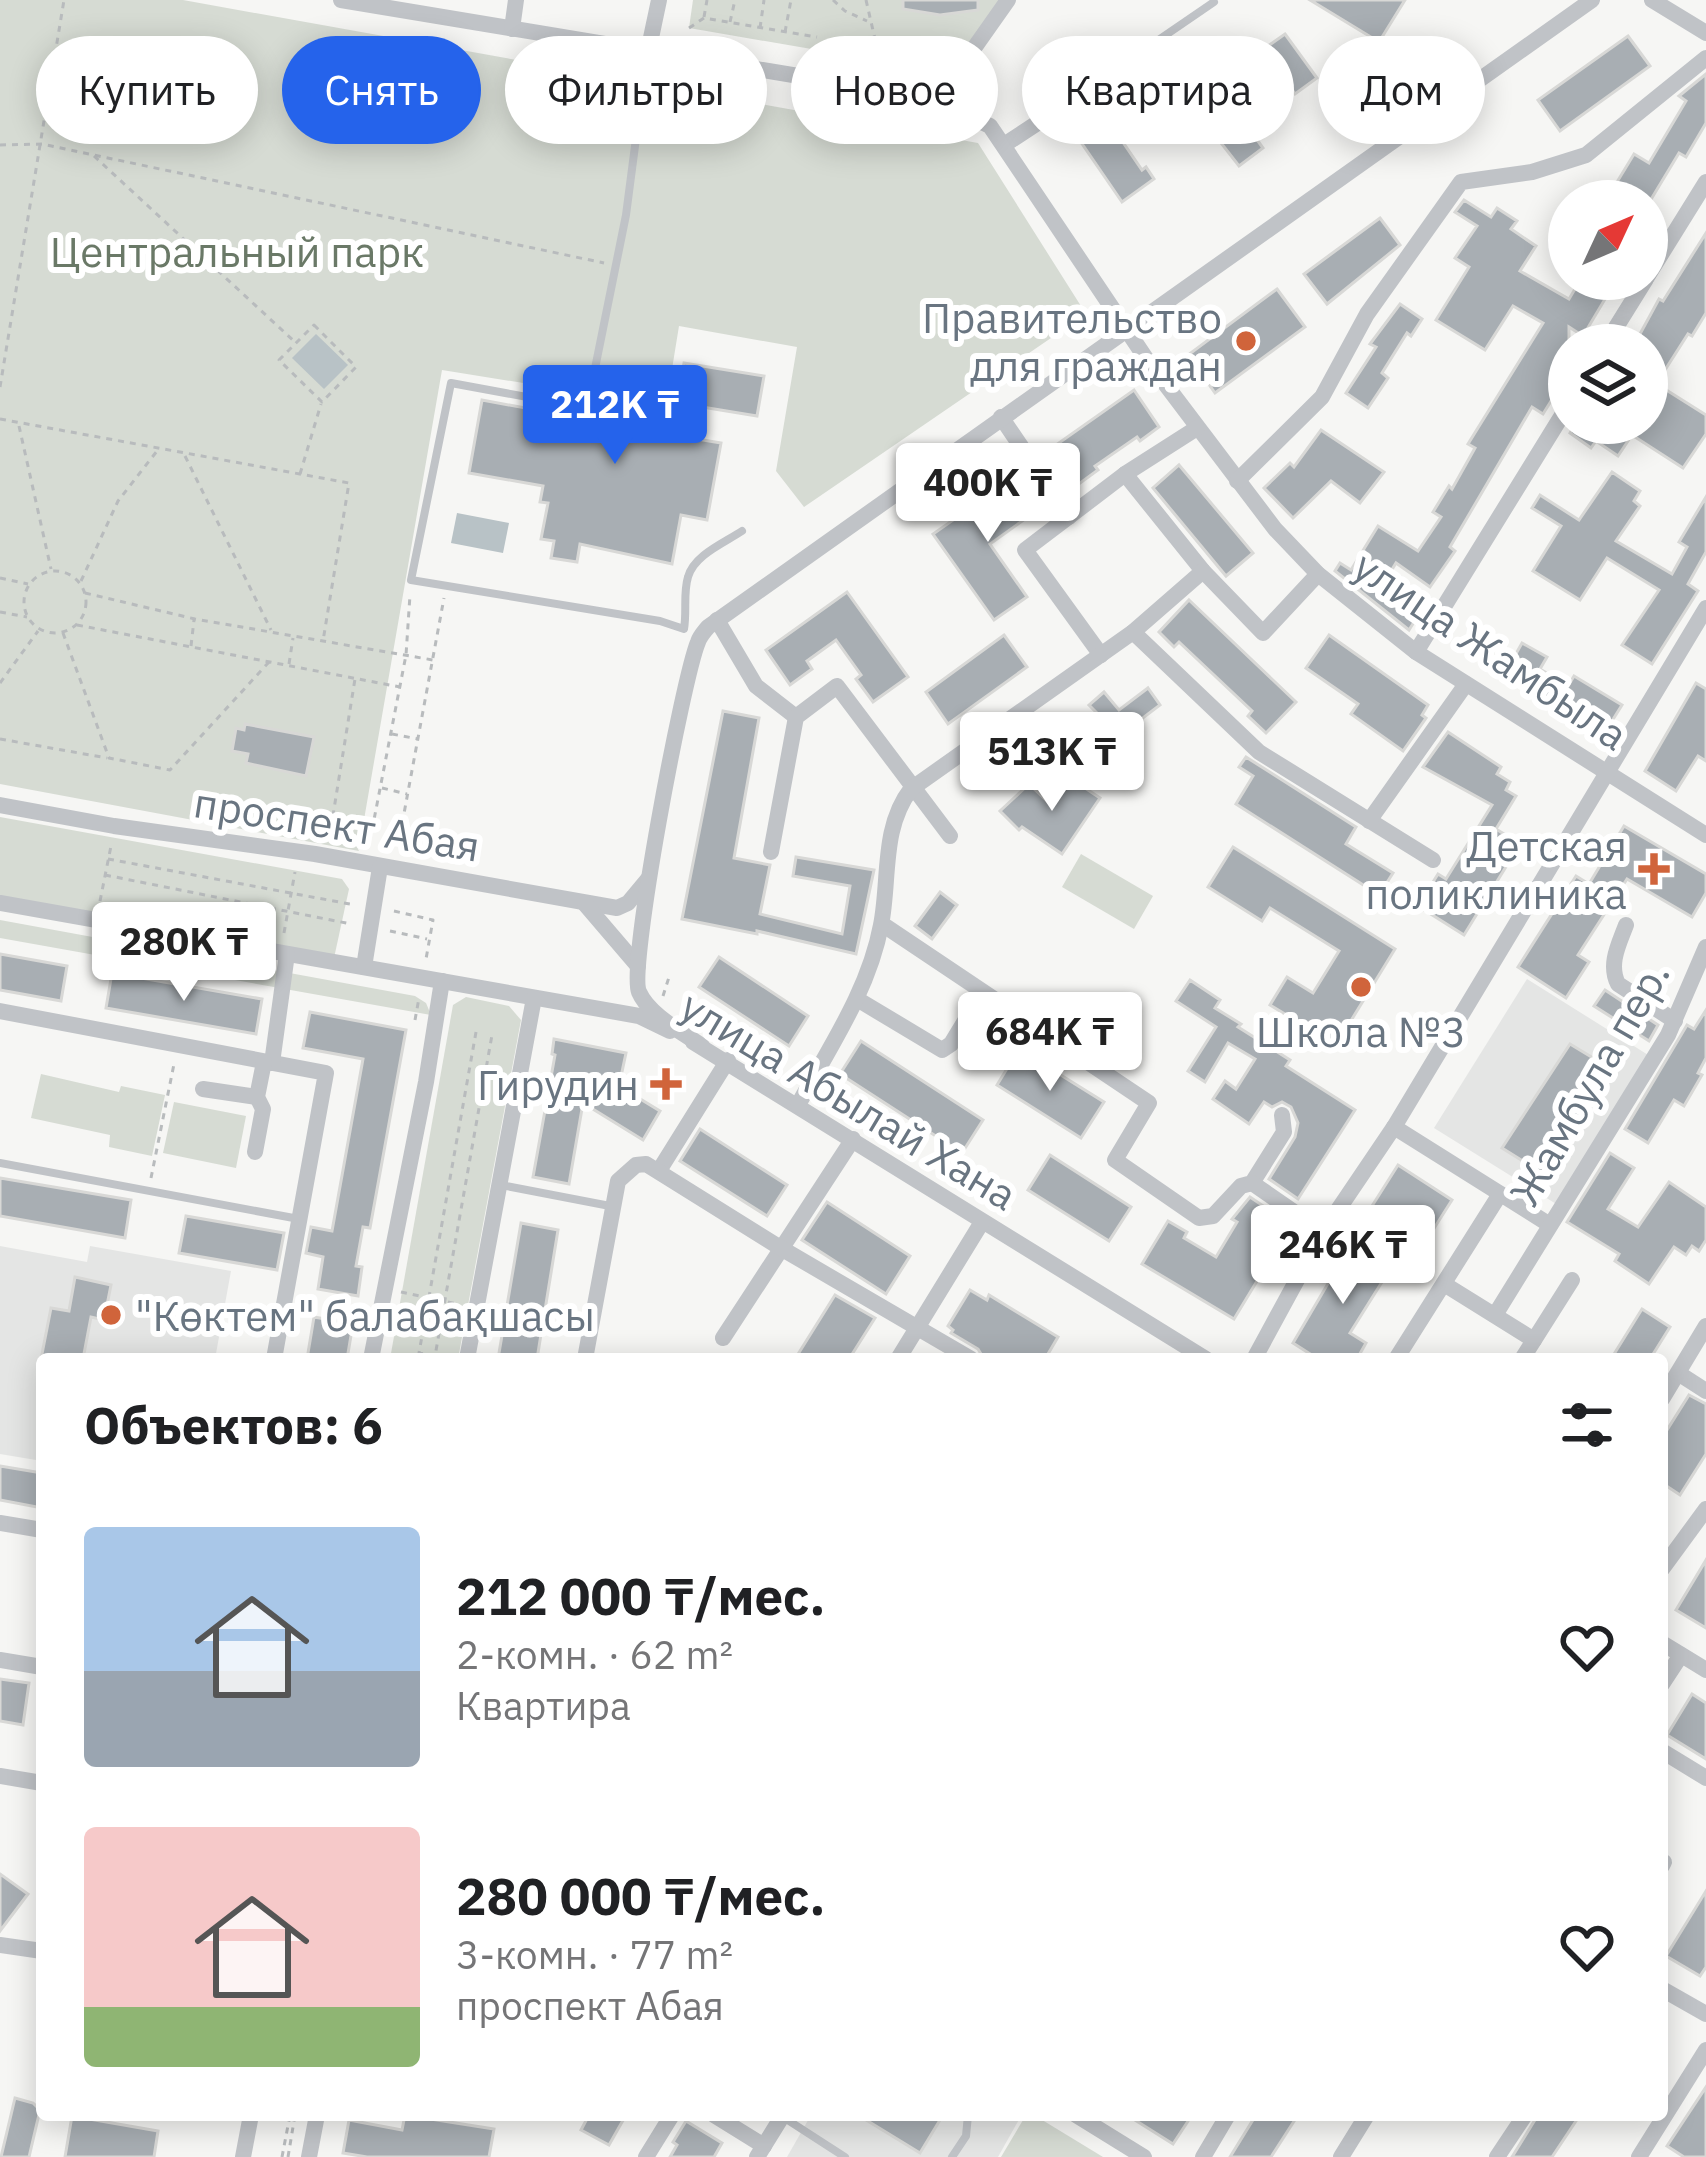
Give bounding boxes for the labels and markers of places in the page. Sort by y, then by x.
place label: Правительство для граждан [922,290,1222,393]
marker: Правительство для граждан [1233,328,1259,354]
pin: 212K ₸ [517,365,713,467]
pin: 400K ₸ [890,443,1086,545]
pin: 513K ₸ [954,712,1150,814]
place label: Детская поликлиника [1365,818,1627,921]
marker: Детская поликлиника [1638,853,1670,885]
pin: 280K ₸ [86,902,282,1004]
marker: Школа №3 [1348,974,1374,1000]
pin: 684K ₸ [952,992,1148,1094]
place label: Школа №3 [1256,1004,1466,1059]
place label: Гирудин [477,1057,639,1112]
marker: Гирудин [650,1068,682,1100]
pin: 246K ₸ [1245,1205,1441,1307]
place label: "Көктем" балабақшасы [135,1288,595,1343]
marker: "Көктем" балабақшасы [98,1302,124,1328]

